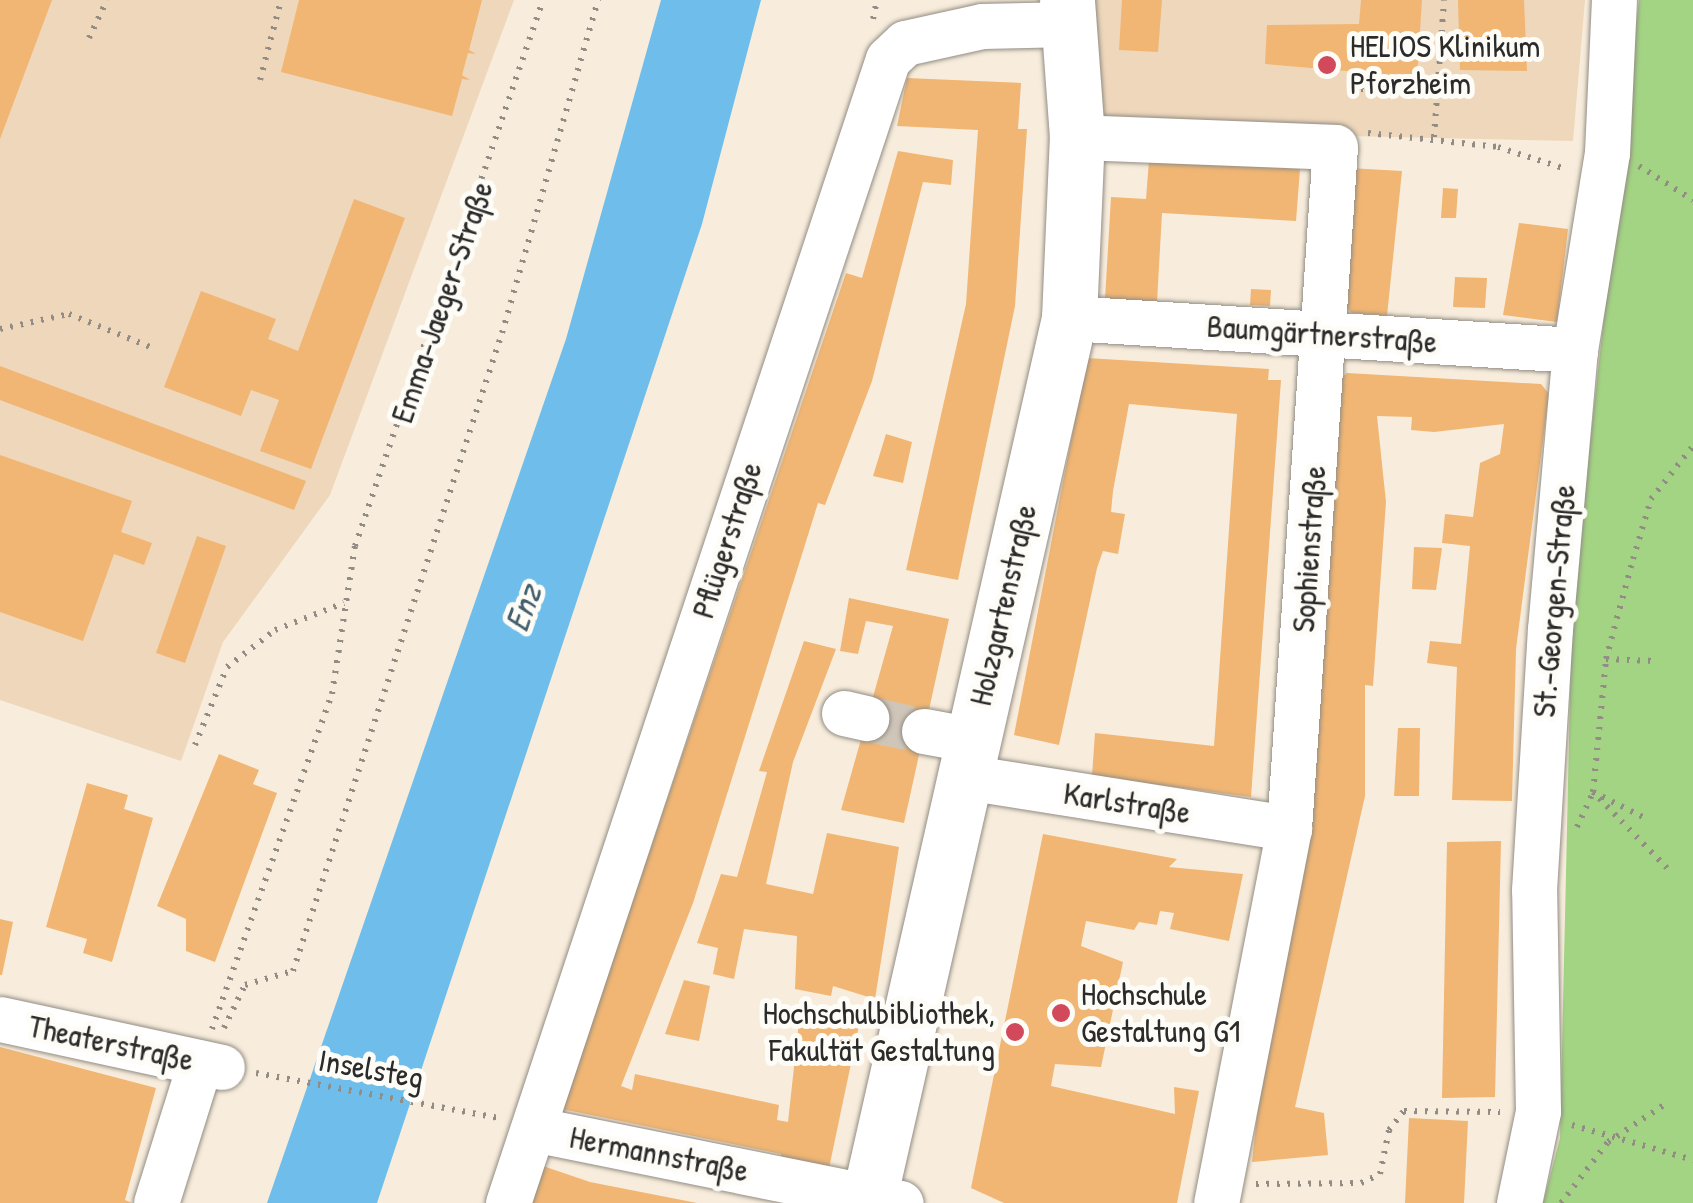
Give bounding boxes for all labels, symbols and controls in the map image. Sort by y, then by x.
place label: HELIOS Klinikum Pforzheim [1350,28,1540,103]
marker: HELIOS Klinikum Pforzheim [1314,52,1340,78]
street label: Emma-Jaeger-Straße [383,176,501,428]
street label: Baumgärtnerstraße [1206,307,1438,361]
street label: Pflügerstraße [684,457,770,623]
street label: Sophienstraße [1284,464,1334,634]
street label: St.-Georgen-Straße [1525,483,1583,719]
street label: Holzgartenstraße [961,501,1045,709]
water label: Enz [495,579,551,637]
street label: Karlstraße [1061,774,1193,832]
place label: Hochschule Gestaltung G1 [1081,976,1240,1051]
place label: Hochschulbibliothek, Fakultät Gestaltung [763,995,995,1070]
marker: Hochschule Gestaltung G1 [1050,1002,1072,1024]
street label: Theaterstraße [25,1007,197,1079]
marker: Hochschulbibliothek, Fakultät Gestaltung [1004,1021,1026,1043]
street label: Inselsteg [316,1041,426,1097]
street label: Hermannstraße [566,1118,752,1190]

